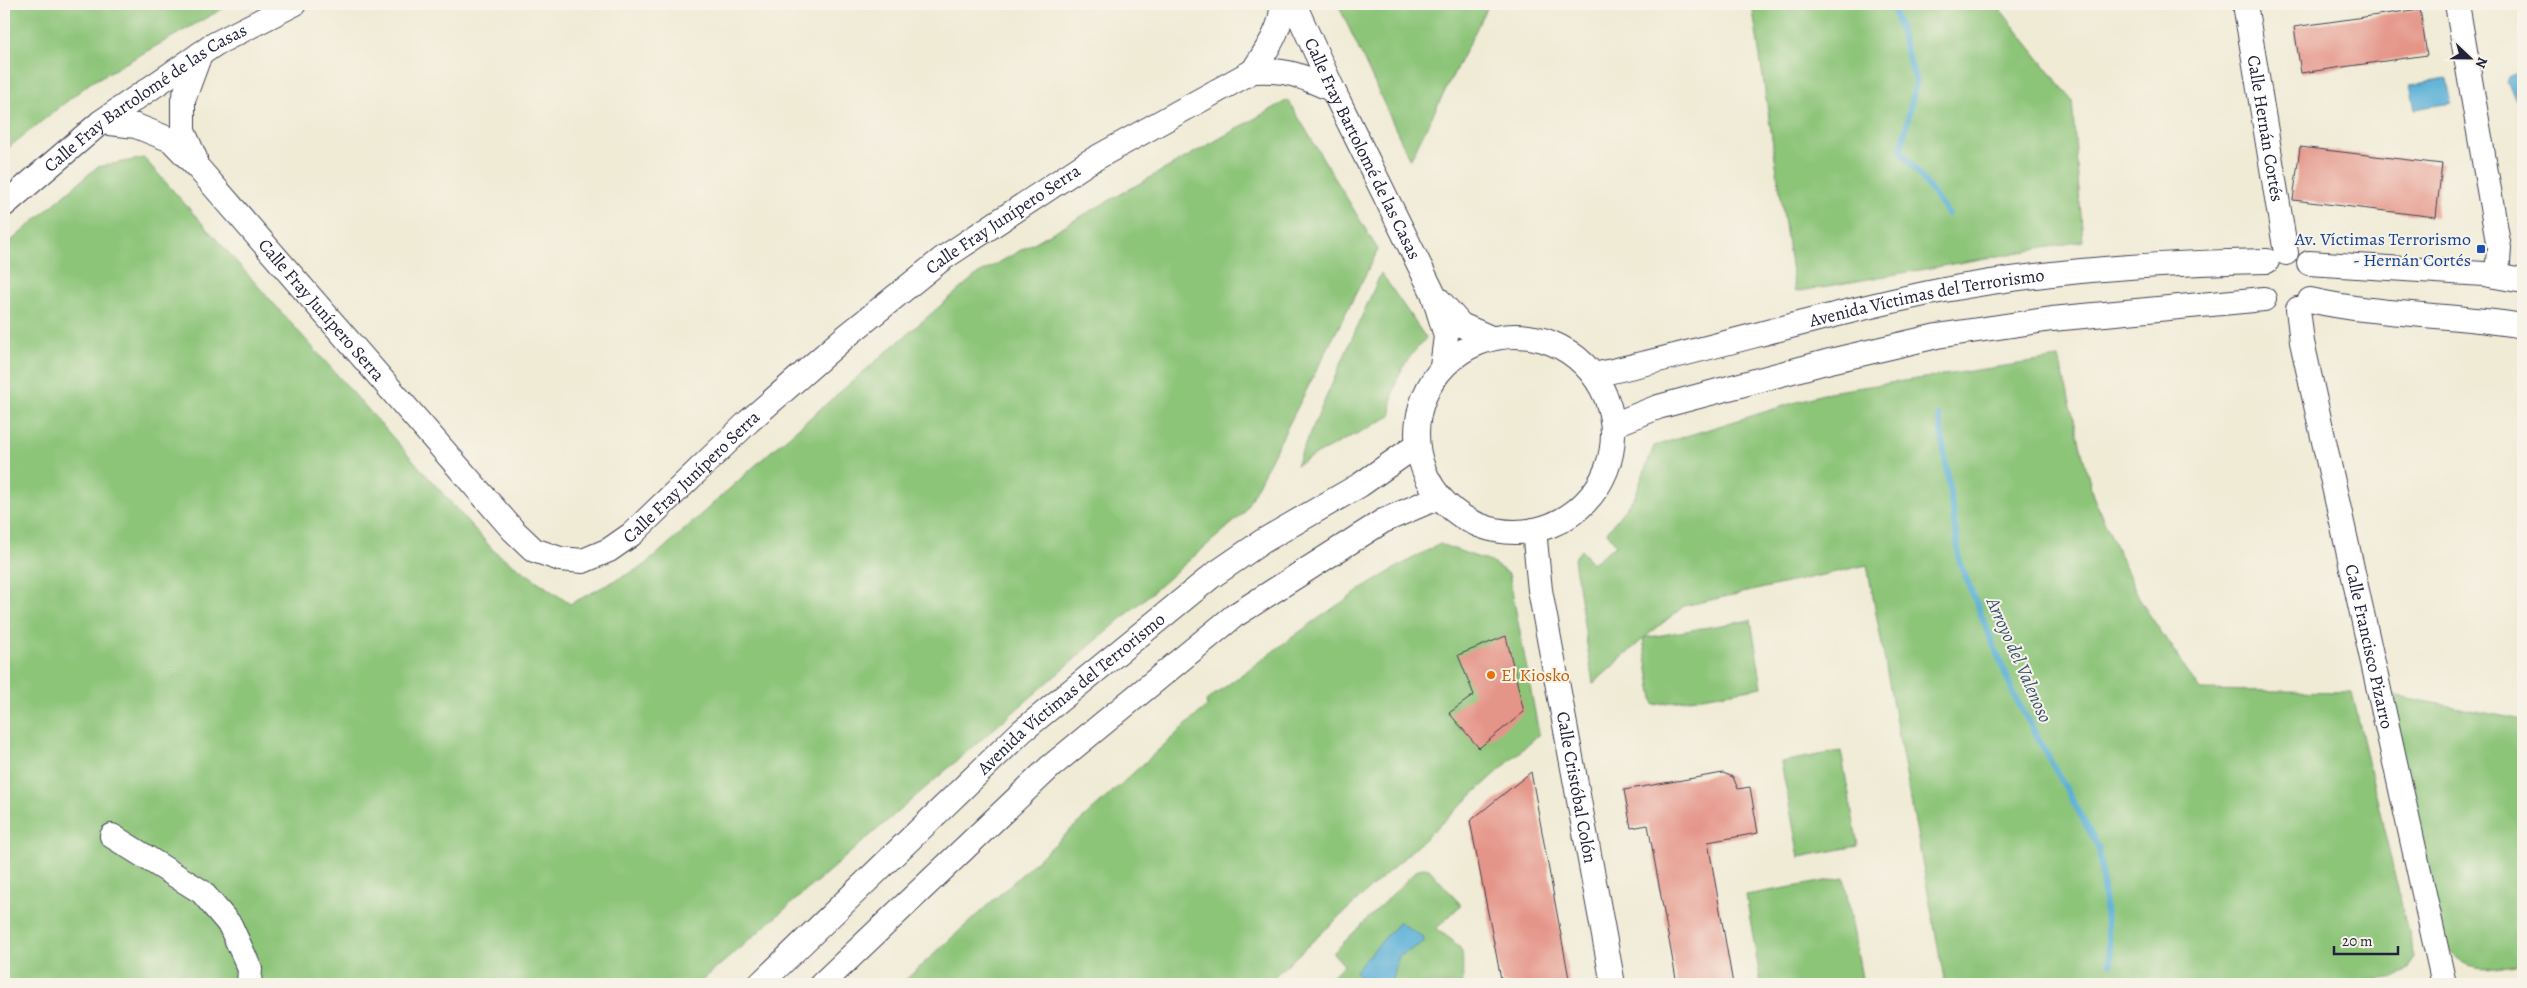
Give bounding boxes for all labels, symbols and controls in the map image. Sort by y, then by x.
street label: Calle Fray Bartolomé de las Casas [39,18,251,178]
north arrow [2444,32,2494,82]
street label: Calle Fray Bartolomé de las Casas [1299,34,1427,264]
street label: Calle Hernán Cortés [2242,53,2289,203]
text: N [2471,54,2492,71]
street label: Calle Fray Junípero Serra [920,158,1086,280]
place label: Av. Víctimas Terrorismo - Hernán Cortés [2294,227,2471,272]
street label: Calle Fray Junípero Serra [253,234,391,387]
marker: Av. Víctimas Terrorismo - Hernán Cortés [2475,243,2487,255]
street label: Avenida Víctimas del Terrorismo [1806,263,2046,333]
street label: Calle Fray Junípero Serra [618,405,765,549]
street label: Calle Francisco Pizarro [2339,562,2399,731]
water label: Arroyo del Valenoso [1979,592,2058,727]
street label: Avenida Víctimas del Terrorismo [971,607,1170,780]
place label: El Kiosko [1501,663,1570,687]
marker: El Kiosko [1485,669,1497,681]
street label: Calle Cristóbal Colón [1551,709,1602,865]
scale bar [2334,923,2398,955]
text: 20 m [2342,931,2373,951]

